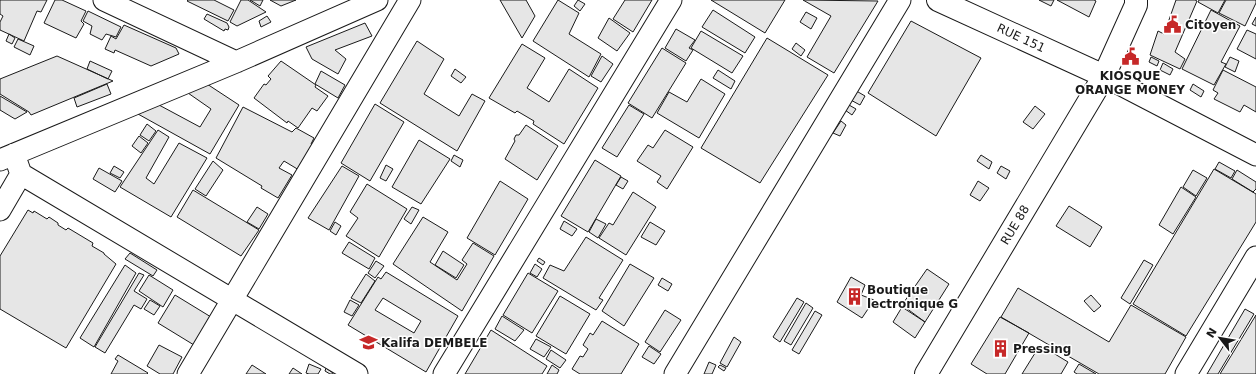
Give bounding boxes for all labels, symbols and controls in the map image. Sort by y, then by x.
public building icon: Citoyen [1162,15,1182,35]
place label: Citoyen [1185,18,1236,32]
street label: RUE 151 [995,21,1047,55]
public building icon: KIOSQUE ORANGE MONEY [1120,47,1140,67]
place label: KIOSQUE ORANGE MONEY [1075,69,1185,97]
street label: RUE 88 [998,203,1032,247]
place label: Boutique lectronique G [867,283,958,311]
building icon: Boutique lectronique G [844,287,864,307]
north arrow [1200,318,1240,358]
text: N [1204,326,1220,340]
school or university icon: Kalifa DEMBELE [358,333,378,353]
place label: Kalifa DEMBELE [381,336,487,350]
building icon: Pressing [990,339,1010,359]
place label: Pressing [1013,342,1071,356]

